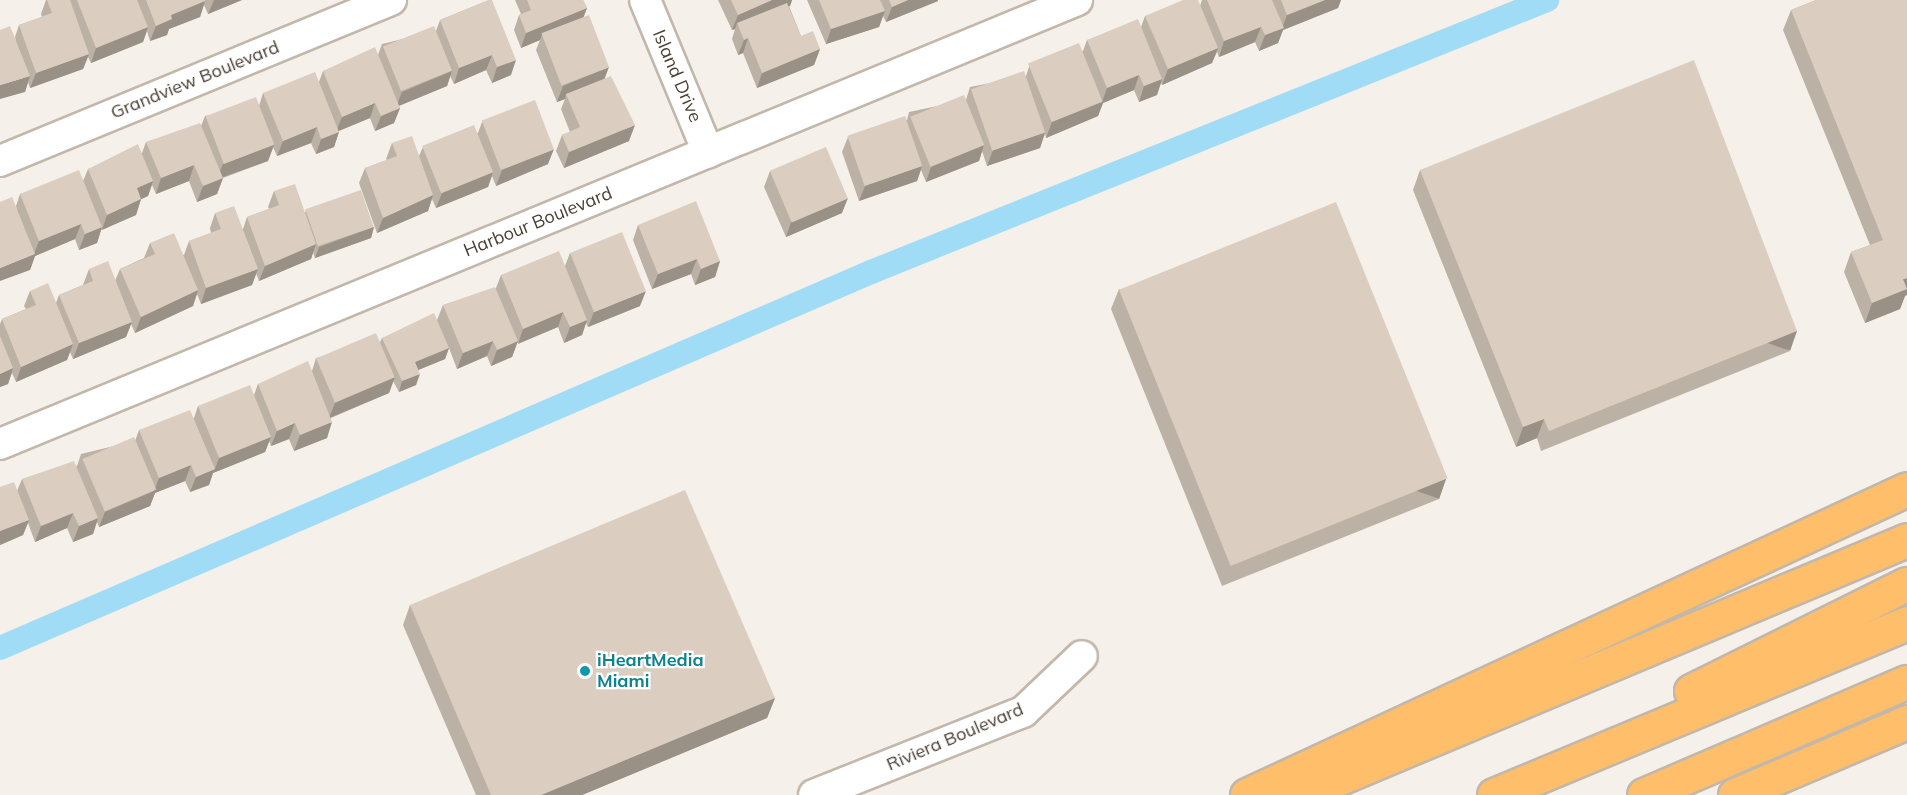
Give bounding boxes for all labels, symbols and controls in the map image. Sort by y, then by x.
street label: Island Drive [648,27,706,125]
street label: Grandview Boulevard [108,36,282,124]
street label: Harbour Boulevard [461,182,615,262]
place label: iHeartMedia Miami [597,650,704,692]
marker: iHeartMedia Miami [578,664,592,678]
street label: Riviera Boulevard [883,698,1027,776]

